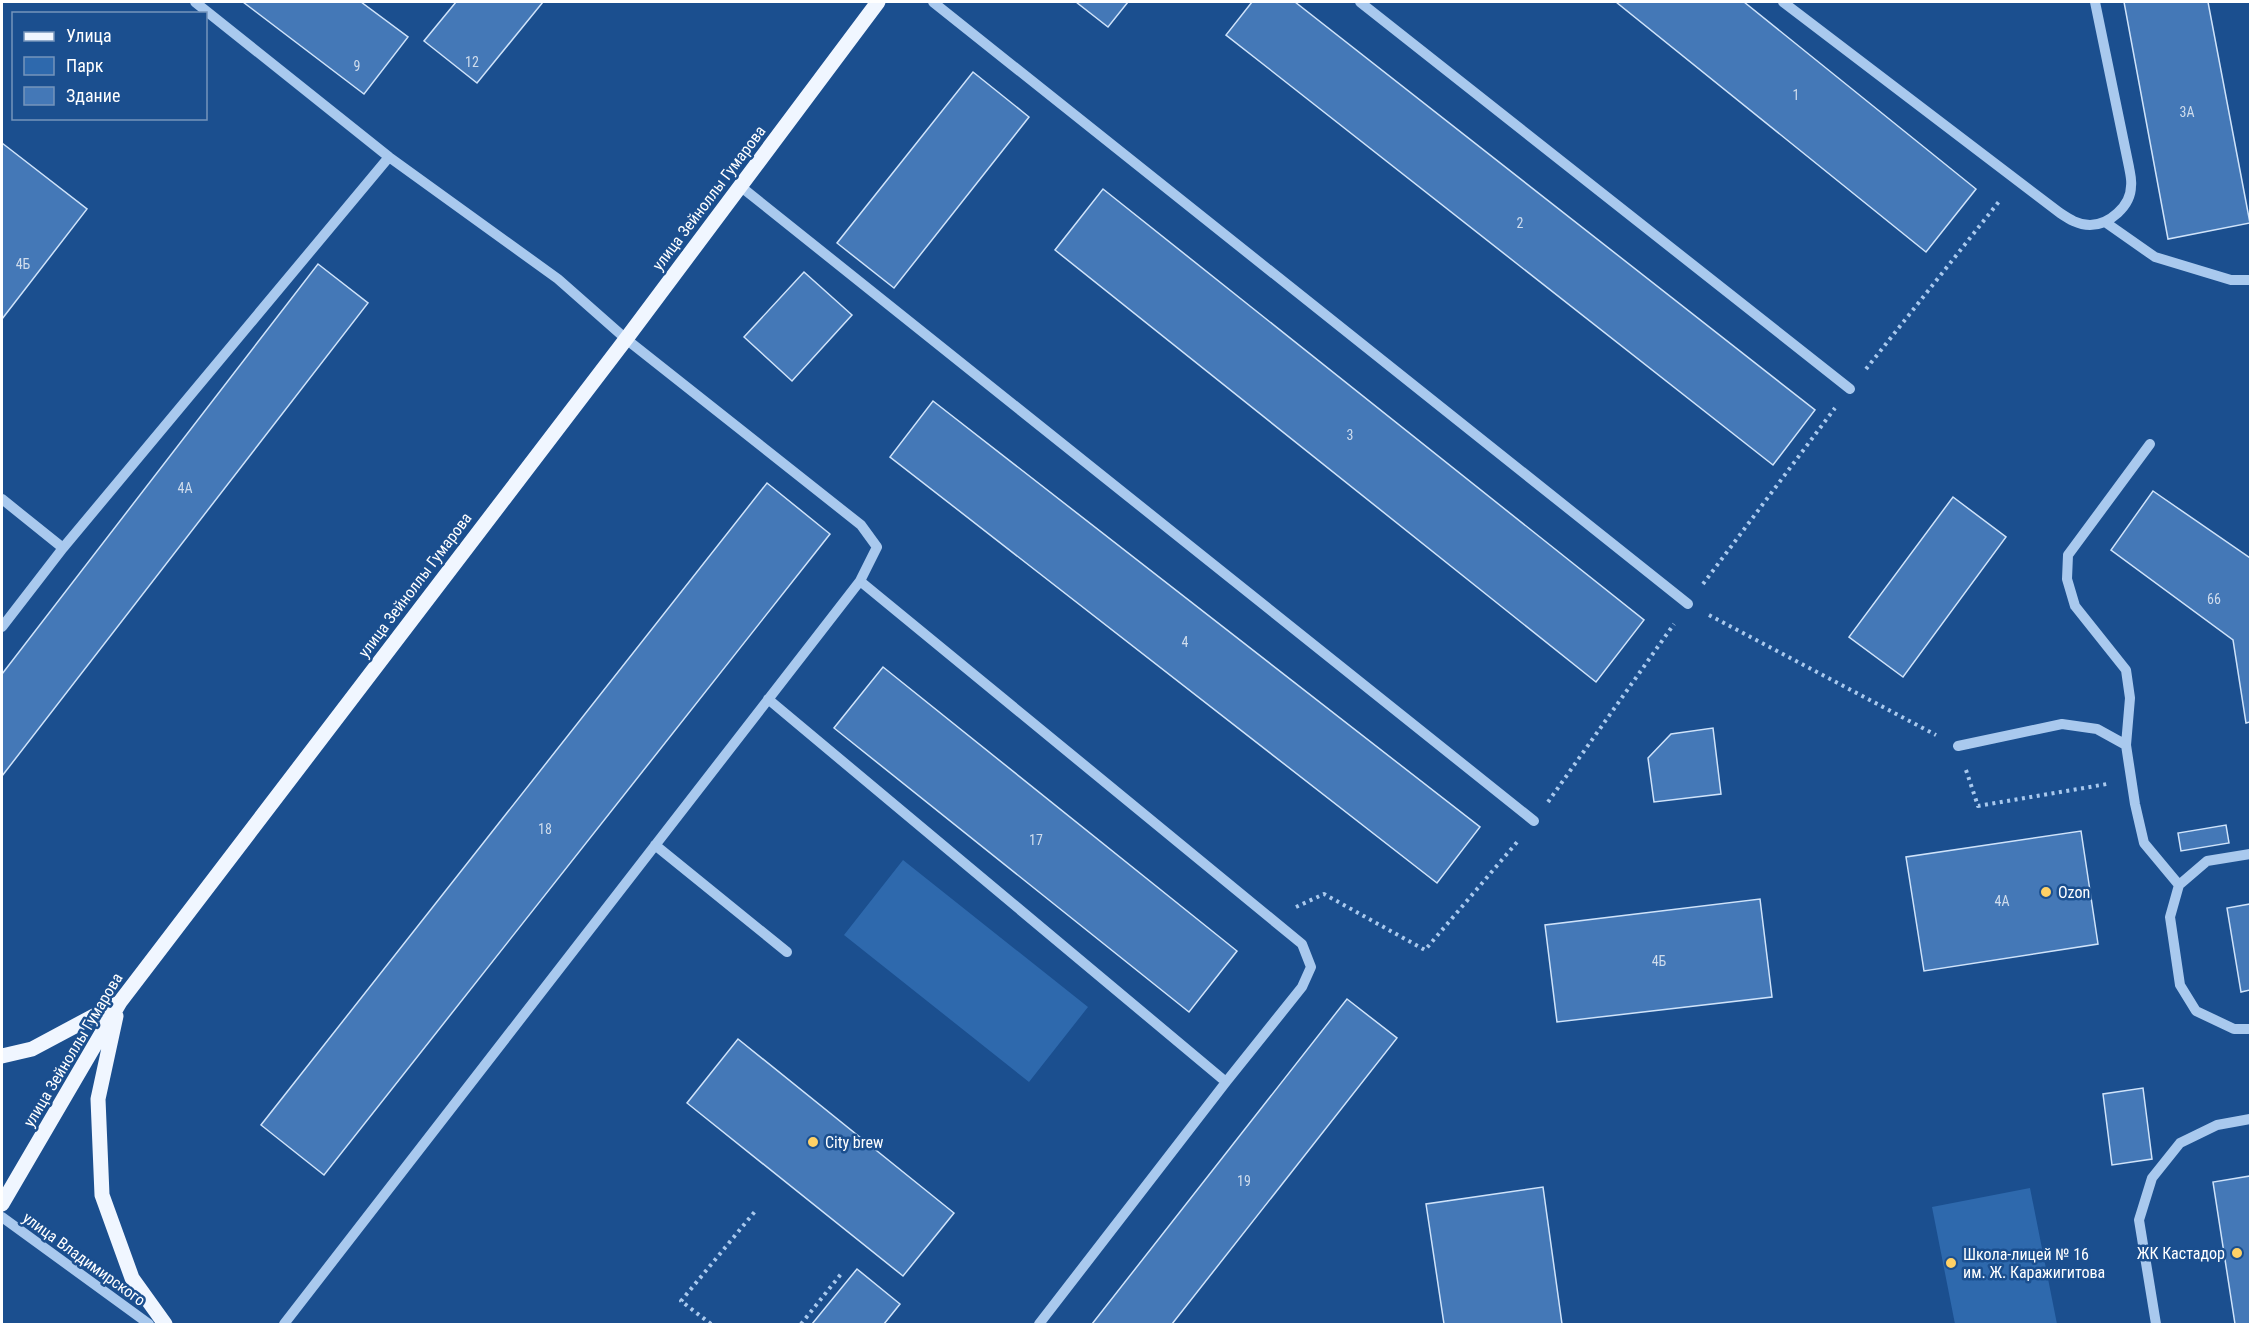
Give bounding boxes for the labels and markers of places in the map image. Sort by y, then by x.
place label: Ozon [2058,883,2090,902]
marker: Ozon [2039,885,2053,899]
place label: City brew [825,1133,883,1152]
marker: City brew [806,1135,820,1149]
place label: ЖК Кастадор [2137,1244,2225,1263]
place label: Школа-лицей № 16 им. Ж. Каражигитова [1963,1245,2105,1282]
marker: ЖК Кастадор [2230,1246,2244,1260]
marker: Школа-лицей № 16 им. Ж. Каражигитова [1944,1256,1958,1270]

